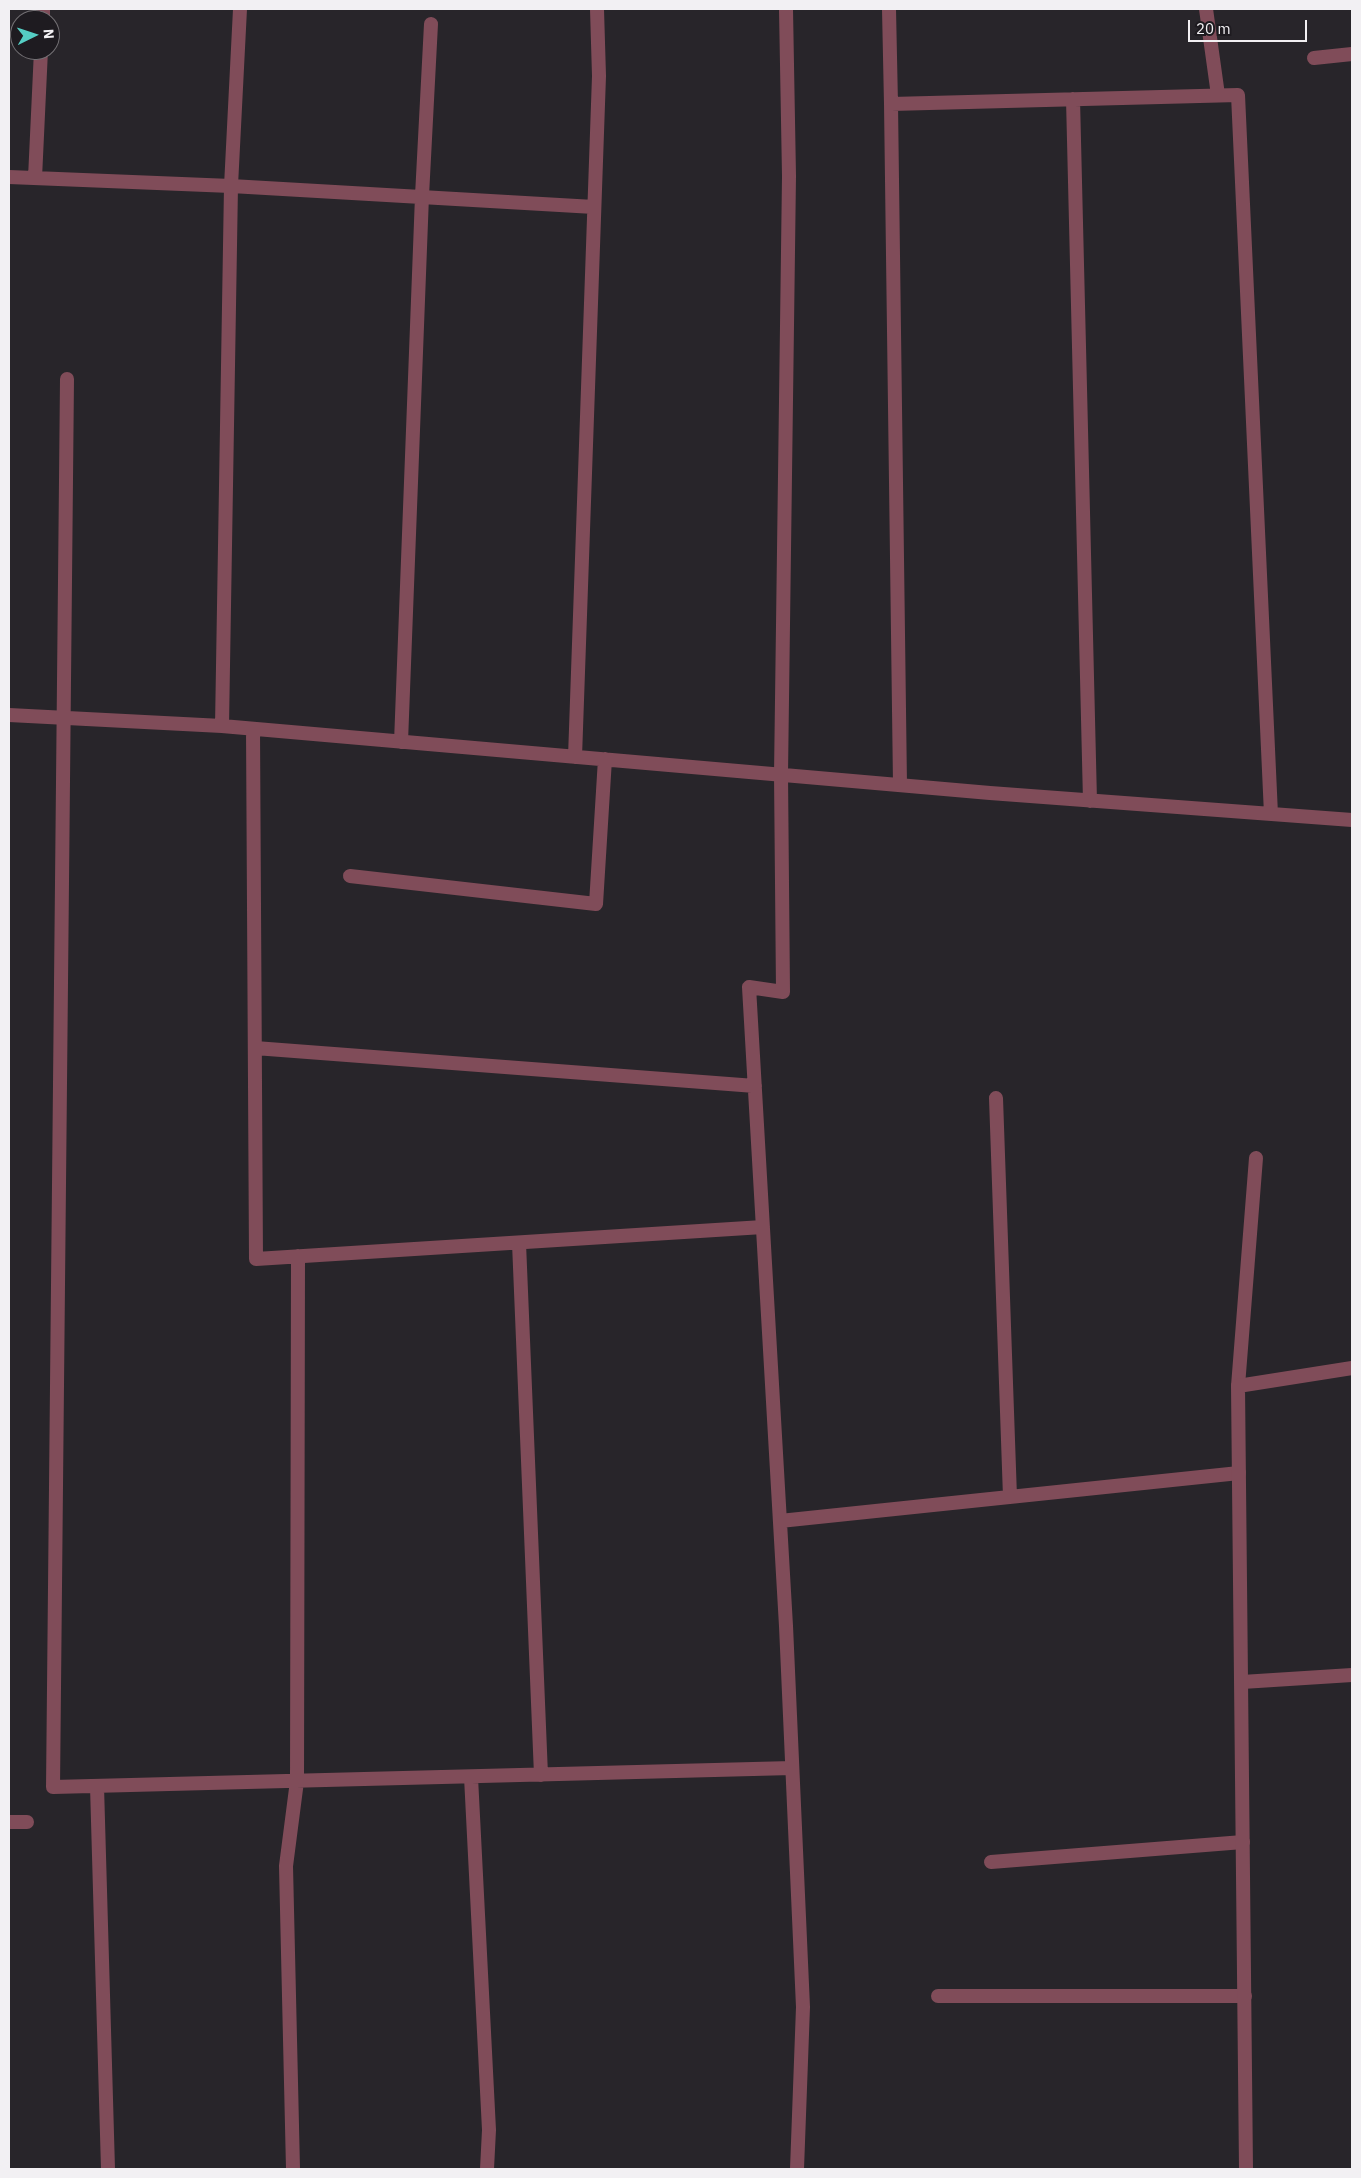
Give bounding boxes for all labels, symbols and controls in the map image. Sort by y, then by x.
north arrow [10,10,60,60]
scale bar [1191,10,1310,42]
text: 20 m [1196,19,1231,38]
text: N [40,28,58,40]

